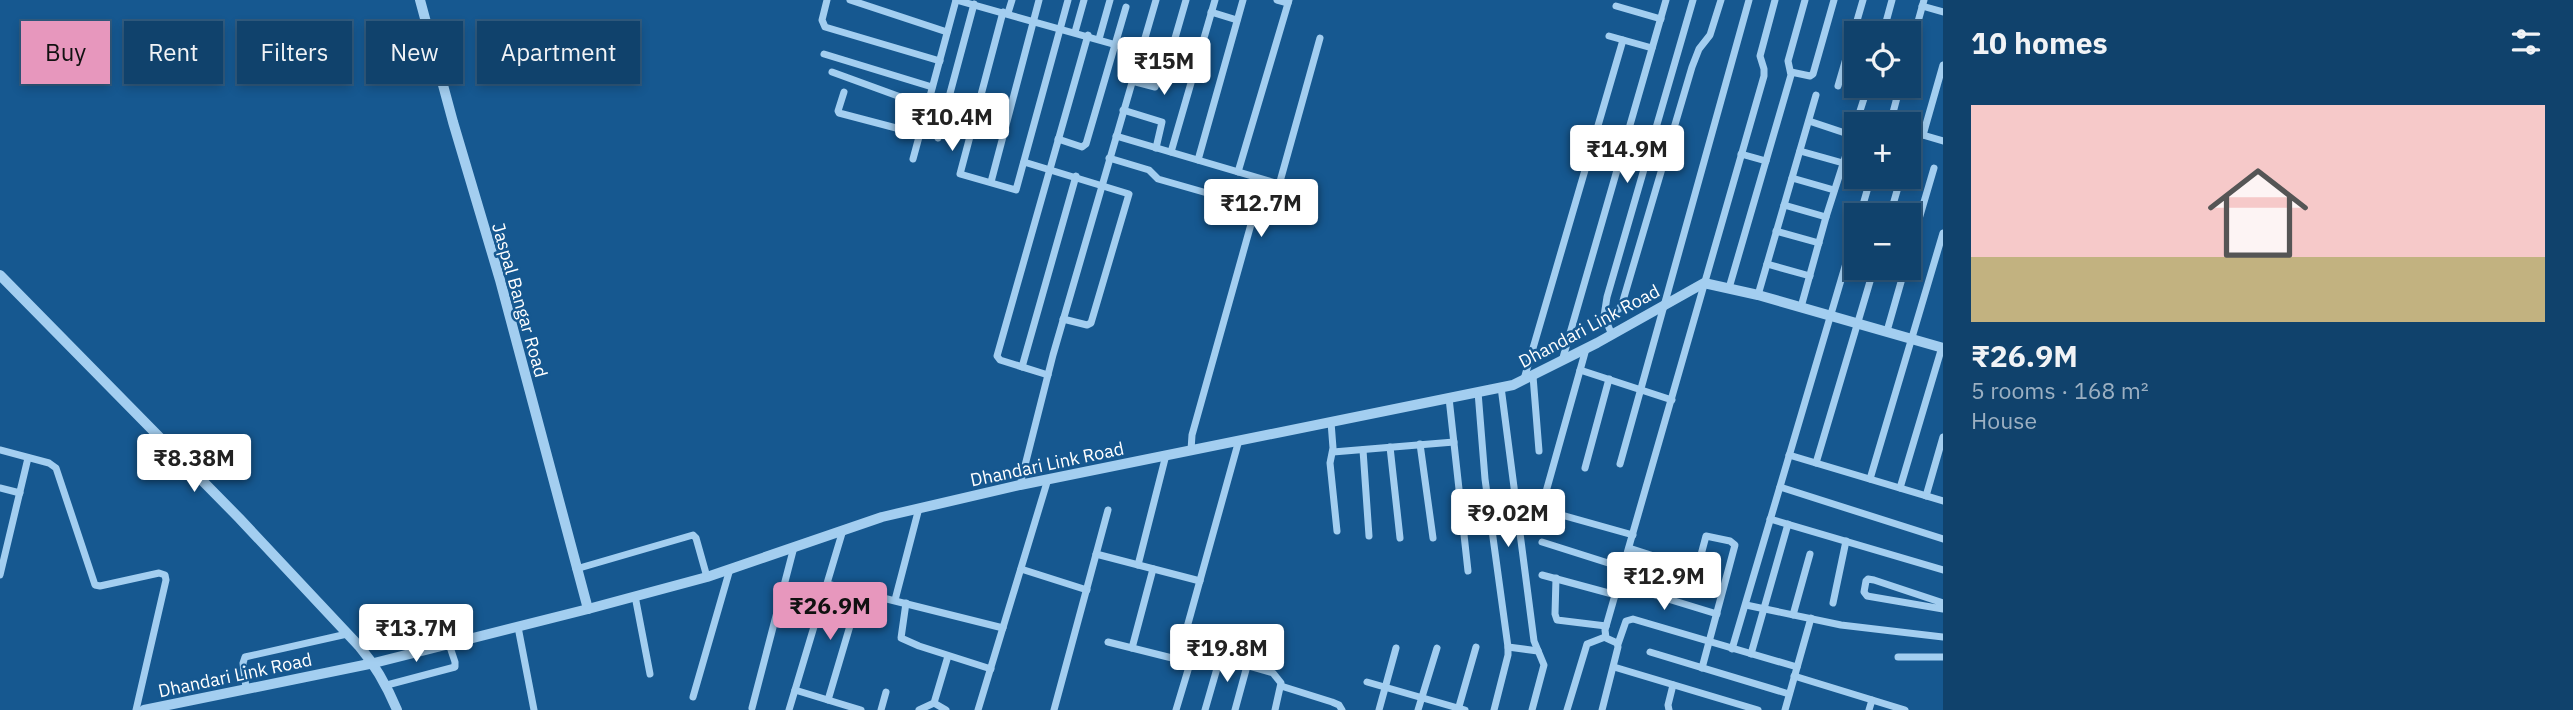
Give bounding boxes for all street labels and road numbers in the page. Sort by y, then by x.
street label: Jaspal Bangar Road [487,220,553,380]
street label: Dhandari Link Road [1515,279,1663,373]
street label: Dhandari Link Road [968,436,1126,492]
street label: Dhandari Link Road [156,647,314,703]

